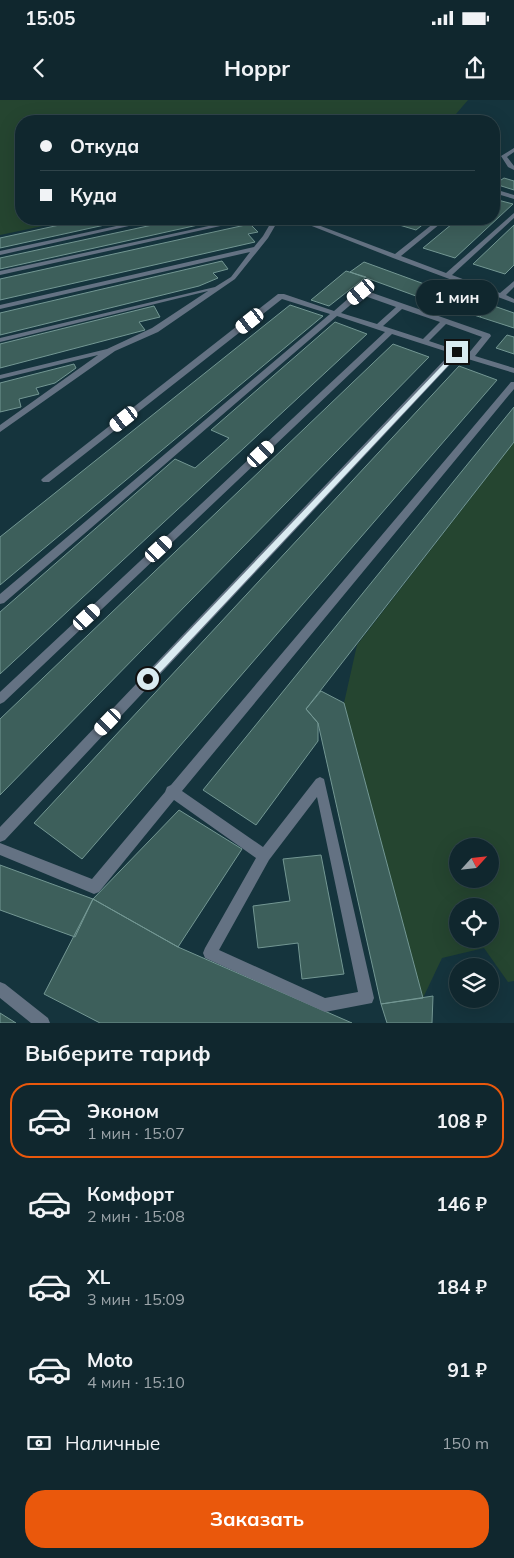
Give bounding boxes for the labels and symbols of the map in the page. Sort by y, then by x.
car [344,277,377,307]
callout: 1 мин [416,280,498,314]
car [233,306,266,336]
route end [446,341,468,363]
car [107,404,140,434]
car [244,438,277,470]
car [142,533,175,565]
car [70,601,103,633]
route start [137,668,159,690]
car [92,706,123,738]
north arrow [449,838,499,888]

